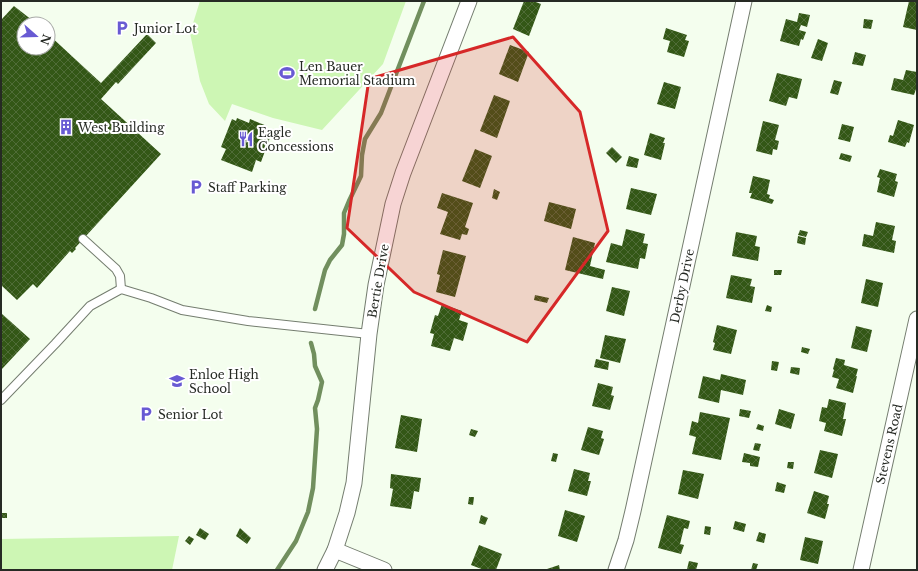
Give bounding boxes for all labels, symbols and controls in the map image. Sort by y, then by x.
north arrow [16,16,56,56]
parking icon: Junior Lot [113,19,131,37]
place label: Junior Lot [132,21,197,36]
text: N [37,32,54,47]
place label: Len Bauer Memorial Stadium [299,59,415,88]
sports icon: Len Bauer Memorial Stadium [278,64,296,82]
building icon: West Building [57,118,75,136]
place label: West Building [77,120,165,135]
place label: Eagle Concessions [258,125,334,154]
restaurant icon: Eagle Concessions [237,130,255,148]
parking icon: Staff Parking [187,178,205,196]
place label: Staff Parking [208,180,287,195]
street label: Bertie Drive [364,243,392,319]
street label: Derby Drive [667,247,697,325]
place label: Enloe High School [189,367,259,396]
school or university icon: Enloe High School [168,372,186,390]
street label: Stevens Road [872,402,906,486]
parking icon: Senior Lot [137,405,155,423]
place label: Senior Lot [158,407,223,422]

